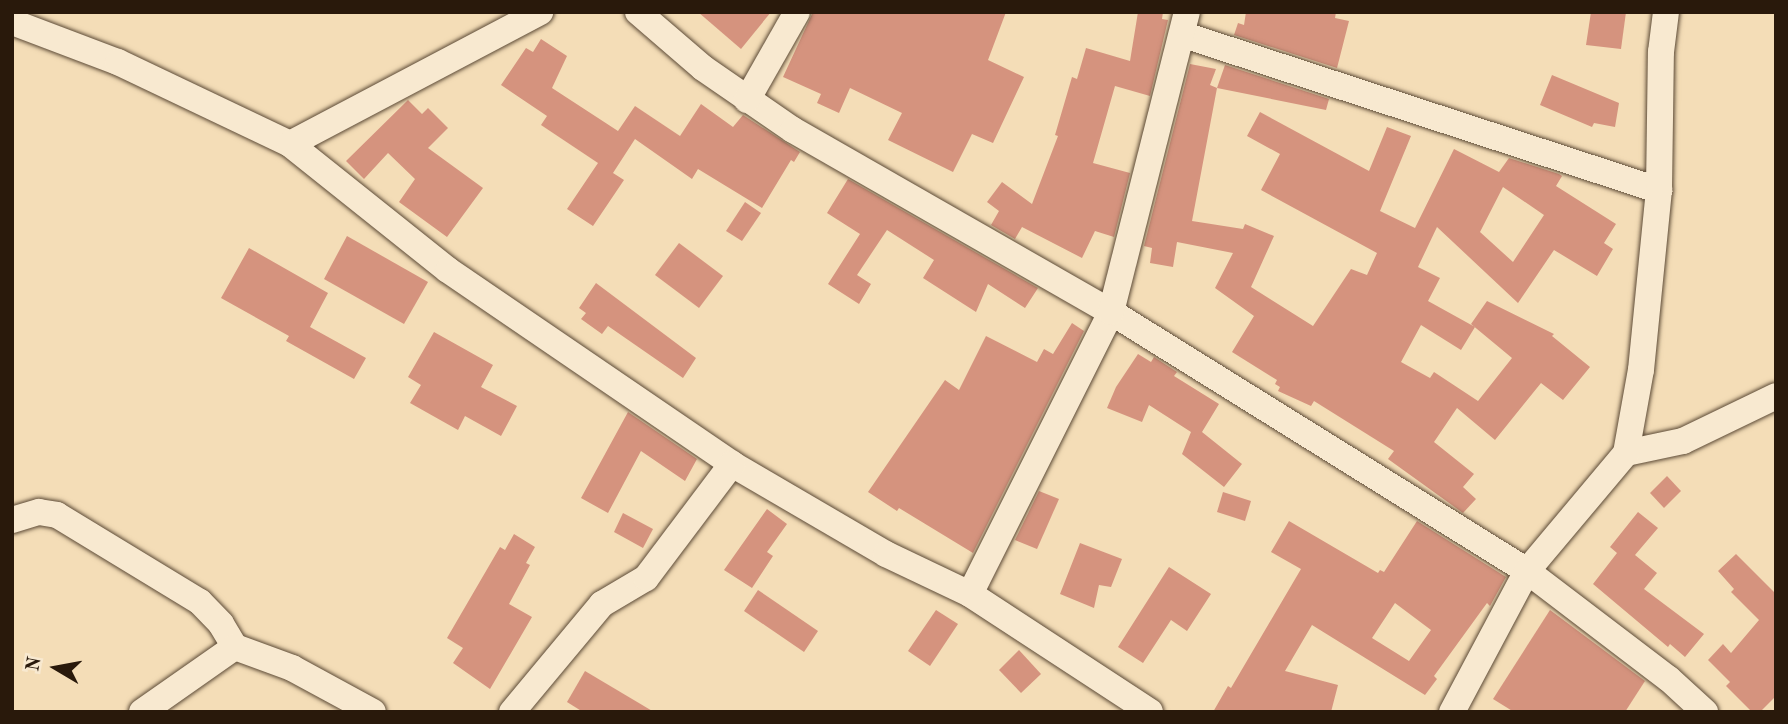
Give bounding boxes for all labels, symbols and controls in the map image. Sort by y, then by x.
north arrow [21,633,91,703]
text: N [24,655,45,673]

